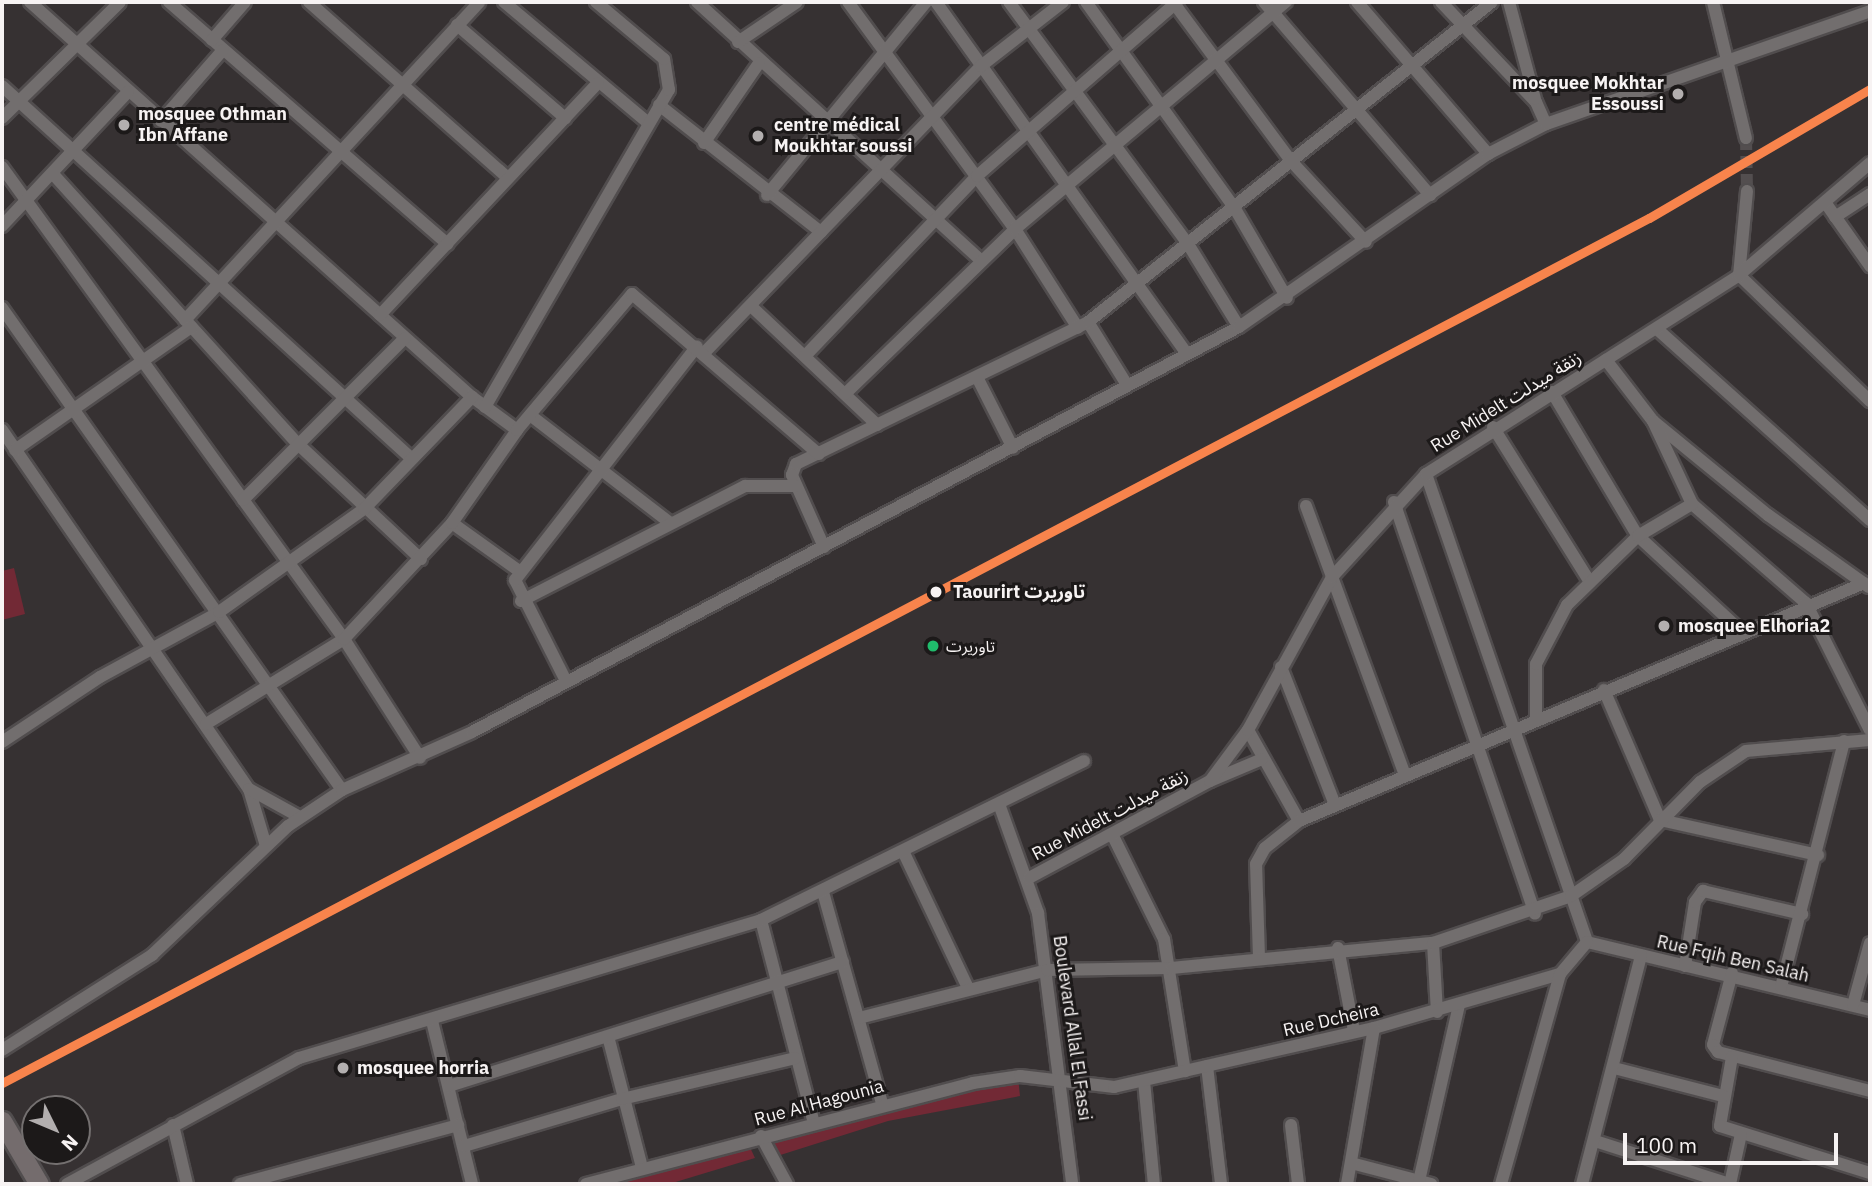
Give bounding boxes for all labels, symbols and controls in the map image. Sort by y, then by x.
place label: mosquee Mokhtar Essoussi [1512,73,1664,116]
marker: mosquee Mokhtar Essoussi [1670,86,1686,102]
place label: mosquee Othman Ibn Affane [138,104,287,146]
place label: centre médical Moukhtar soussi [774,115,913,158]
marker: mosquee Othman Ibn Affane [116,117,132,133]
marker: centre médical Moukhtar soussi [748,126,768,146]
street label: Rue Midelt زنقة ميدلت [1427,347,1585,457]
marker: Taourirt تاوريرت [925,581,947,603]
place label: Taourirt تاوريرت [953,581,1085,603]
place label: mosquee Elhoria2 [1678,615,1830,637]
marker: mosquee Elhoria2 [1656,618,1672,634]
place label: تاوريرت [946,636,995,656]
marker: تاوريرت [926,639,940,653]
street label: Rue Midelt زنقة ميدلت [1028,765,1192,865]
street label: Rue Fqih Ben Salah [1655,931,1811,987]
street label: Boulevard Allal El Fassi [1048,934,1096,1122]
street label: Rue Dcheira [1281,998,1381,1042]
place label: mosquee horria [357,1057,489,1079]
marker: mosquee horria [335,1060,351,1076]
street label: Rue Al Hagounia [752,1075,886,1131]
north arrow [21,1095,91,1165]
scale bar [1627,1120,1842,1164]
text: N [56,1130,83,1156]
text: 100 m [1636,1131,1697,1159]

